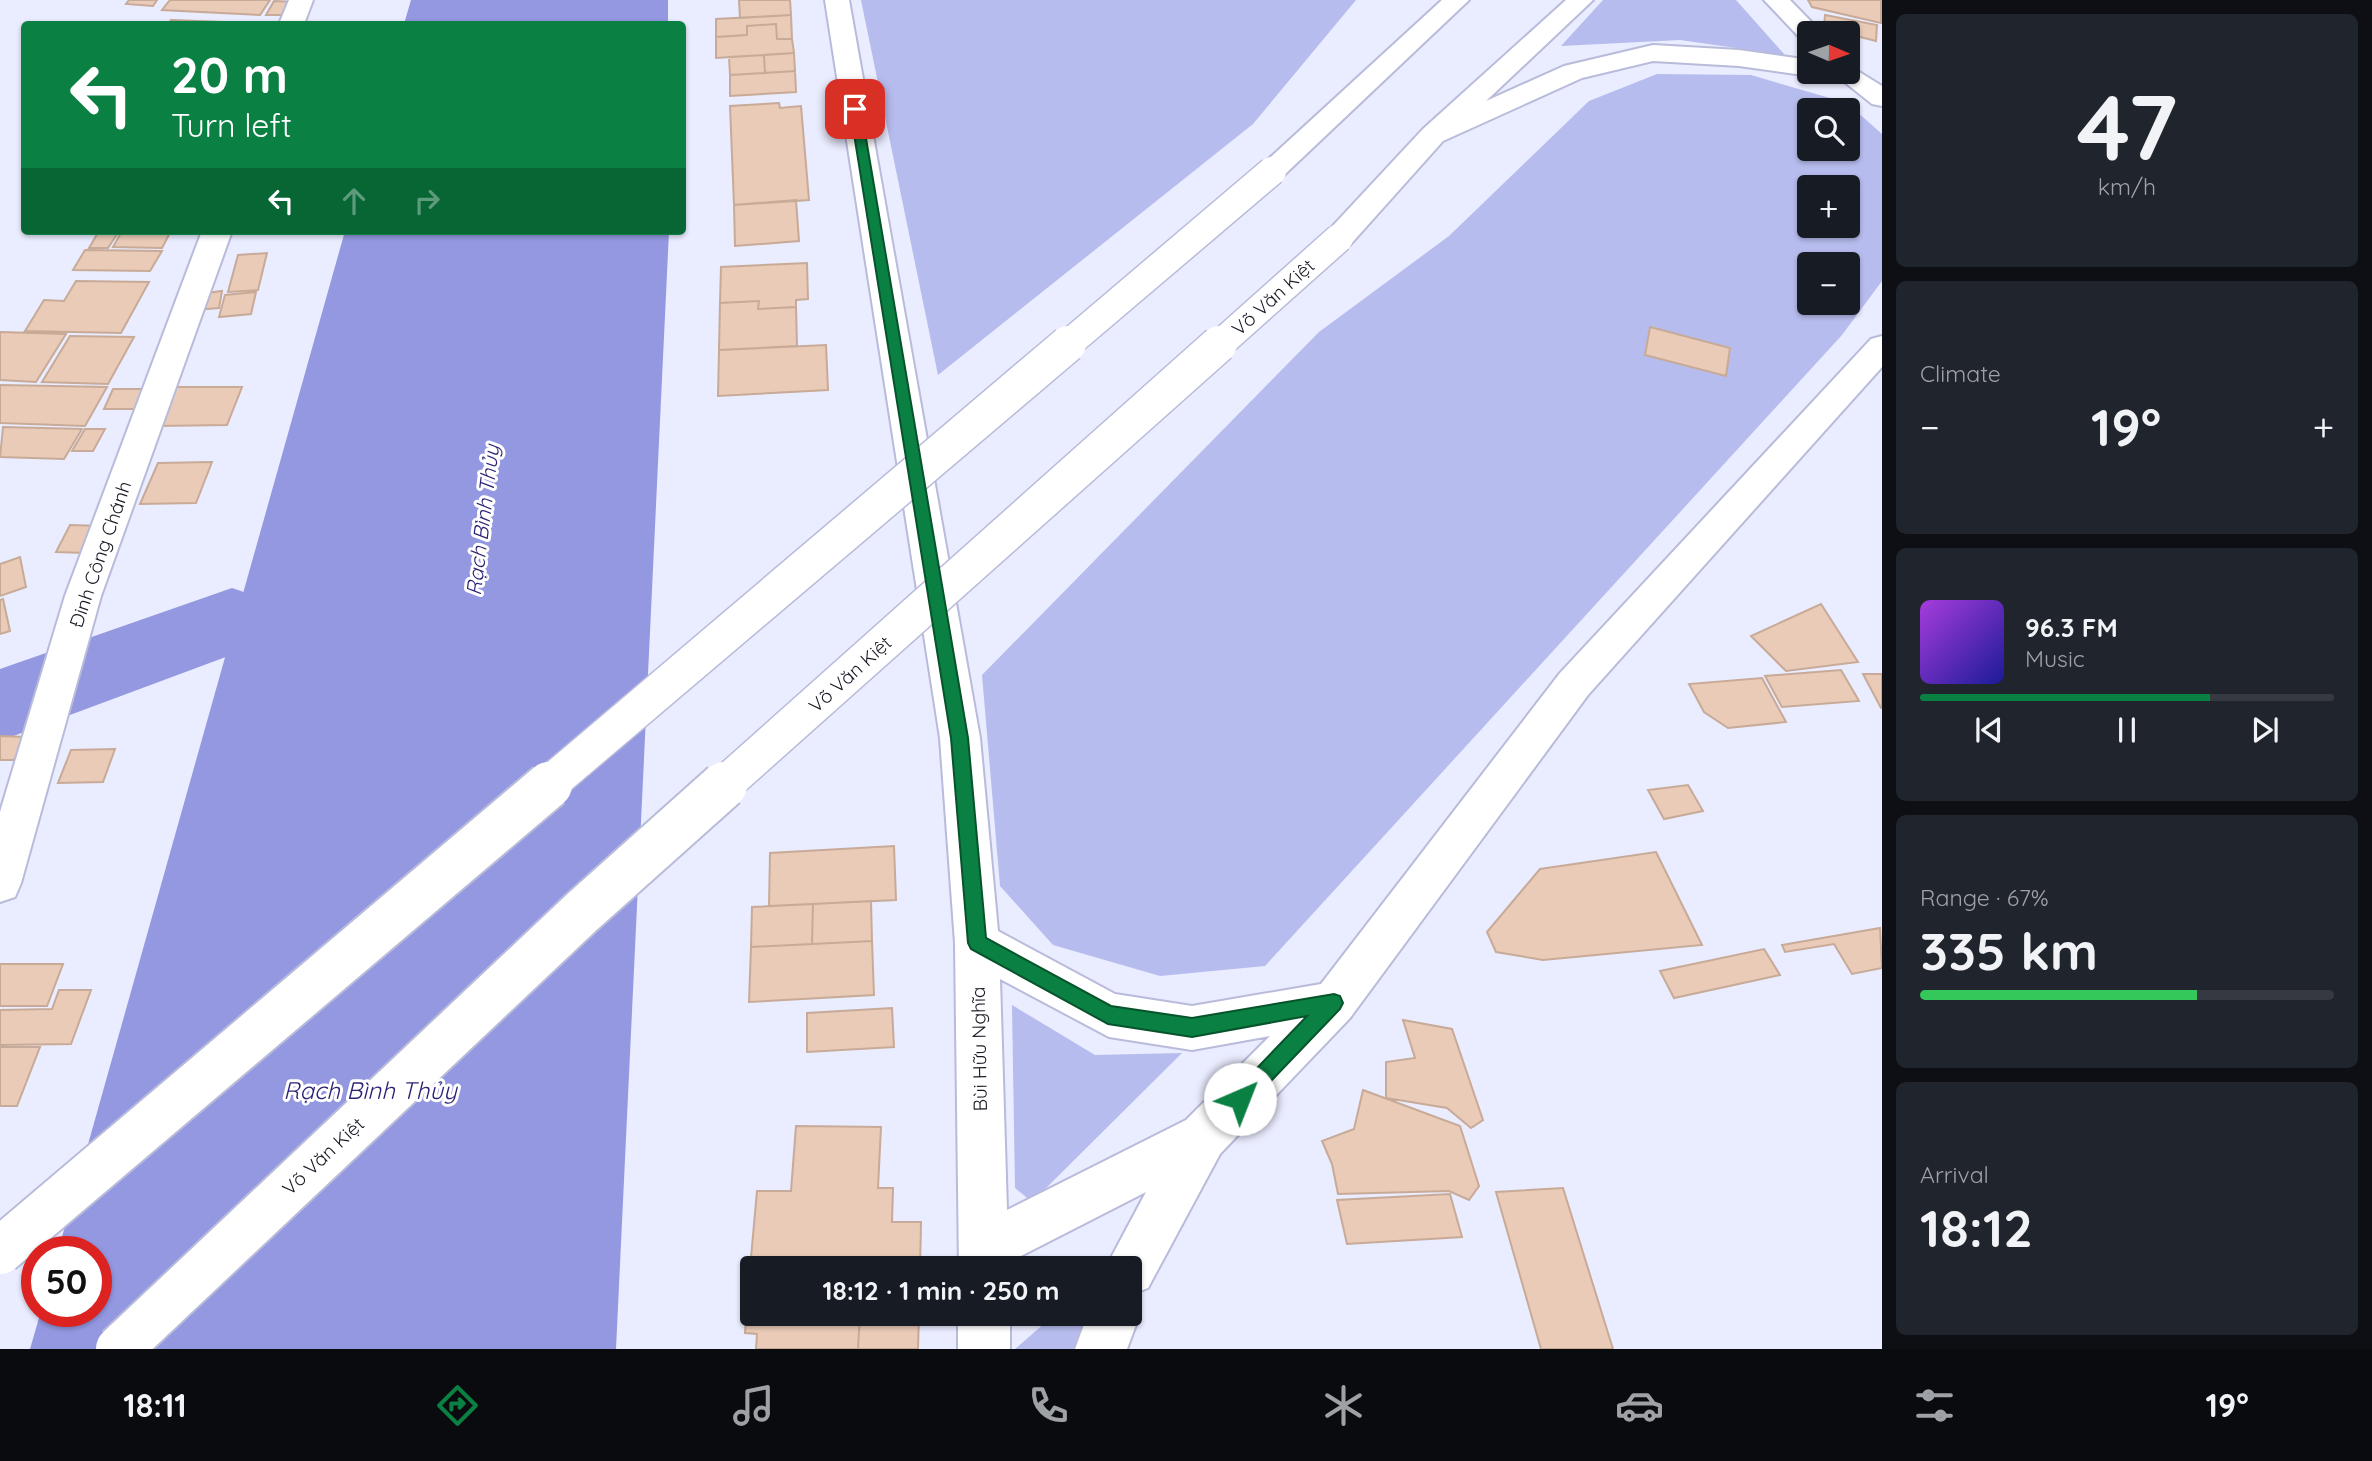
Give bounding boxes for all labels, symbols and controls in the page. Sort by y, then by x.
north arrow [1797,21,1860,84]
map controls [1797,21,1860,315]
text: 20 m [171,44,288,105]
icon: left [56,49,147,140]
text: 47 [2077,69,2177,183]
pin [825,79,885,139]
icon: arrive [836,90,874,128]
button: search [1797,98,1860,161]
text: Turn left [171,105,292,145]
text: km/h [2098,172,2156,201]
button: + [1797,175,1860,238]
icon: left [262,182,300,220]
icon: ahead [335,182,373,220]
icon: right [408,182,446,220]
button: − [1797,252,1860,315]
street label: Võ Văn Kiệt [1227,253,1319,341]
text: Climate [1920,359,2001,388]
text: 19° [2091,394,2161,459]
text: − [1920,403,1940,451]
text: + [2313,403,2334,451]
water label: Rạch Bình Thủy [460,442,504,597]
street label: Đinh Công Chánh [64,478,136,630]
text: 96.3 FM [2025,611,2118,644]
street label: Võ Văn Kiệt [804,630,896,718]
text: Music [2025,644,2085,673]
icon: previous [1970,711,2008,749]
icon: pause [2108,711,2146,749]
icon: next [2246,711,2284,749]
text: Range · 67% [1920,883,2049,912]
text: 335 km [1920,918,2098,983]
street label: Bùi Hữu Nghĩa [966,986,992,1112]
position arrow [1203,1062,1277,1136]
water label: Rạch Bình Thủy [283,1075,458,1105]
street label: Võ Văn Kiệt [277,1112,369,1200]
text: Arrival [1920,1160,1989,1189]
text: 18:12 [1920,1195,2033,1260]
speed limit sign: 50 [21,1236,112,1327]
text: 18:12 · 1 min · 250 m [822,1274,1060,1307]
icon: directions [433,1381,482,1430]
icon: music [729,1381,778,1430]
icon: phone [1024,1381,1073,1430]
icon: climate [1319,1381,1368,1430]
icon: car [1615,1381,1664,1430]
icon: filters [1910,1381,1959,1430]
text: 18:11 [123,1385,187,1425]
text: 19° [2206,1385,2249,1425]

